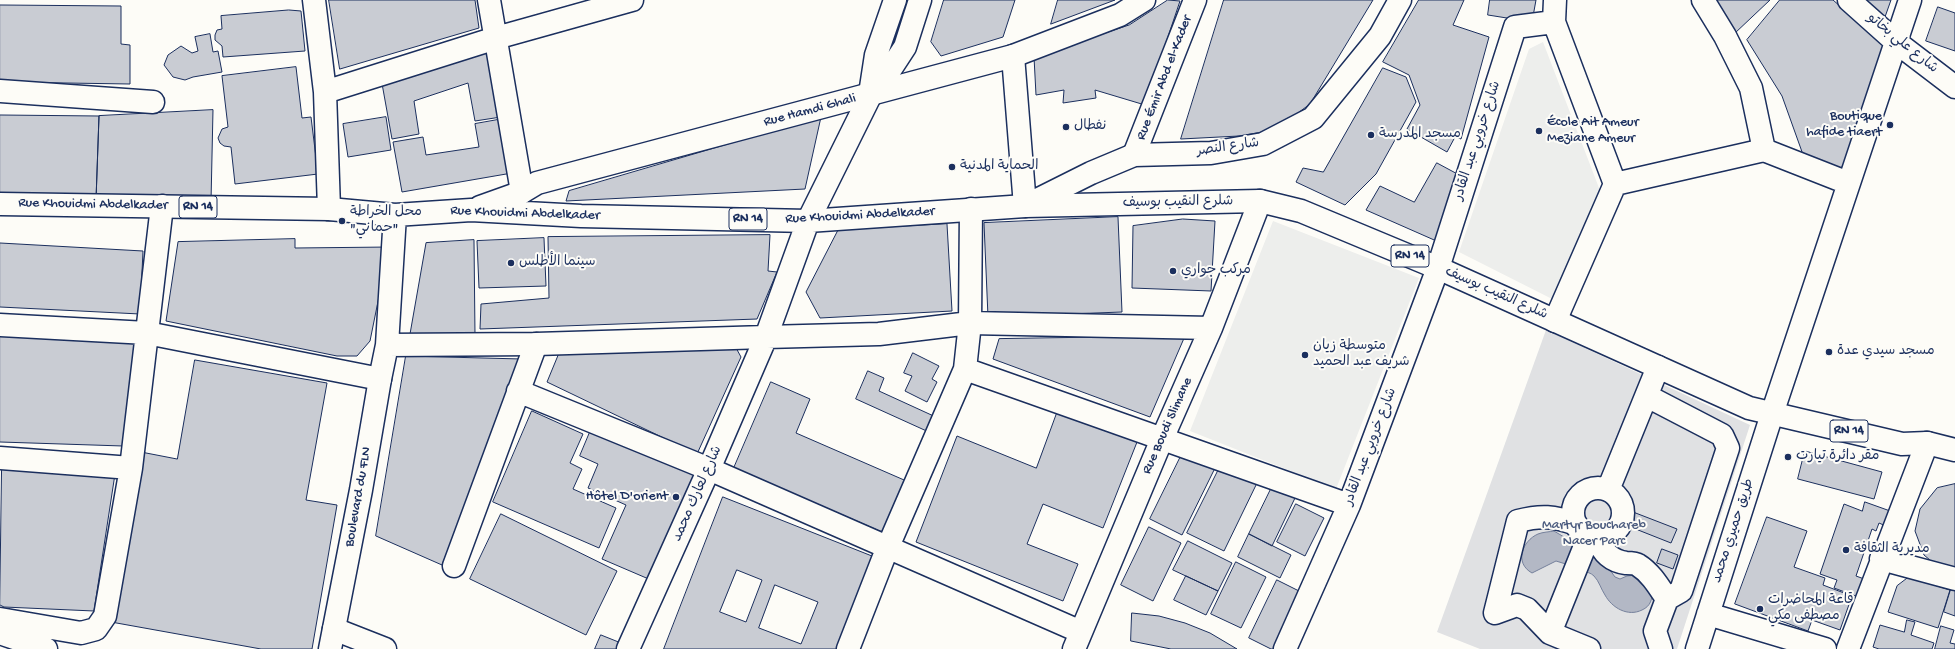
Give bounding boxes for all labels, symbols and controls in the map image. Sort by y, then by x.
street label: شارع علي بخاتو [1863,10,1941,78]
street label: Rue Émir Abd el-Kader [1133,13,1197,143]
street label: شارع خروبي عبد القادر [1451,79,1505,203]
street label: Rue Hamdi Ghali [762,91,858,131]
place label: Boutique hafide tiaert [1806,109,1882,142]
place label: École Ait Ameur Meziane Ameur [1547,115,1639,148]
place label: نفطال [1074,119,1106,135]
marker: Boutique hafide tiaert [1885,120,1895,130]
marker: نفطال [1061,122,1071,132]
marker: École Ait Ameur Meziane Ameur [1534,126,1544,136]
place label: مسجد المدرسة [1379,127,1461,143]
marker: مسجد المدرسة [1366,130,1376,140]
street label: شارع النصر [1196,135,1260,161]
place label: الحماية المدنية [960,159,1038,175]
marker: الحماية المدنية [947,162,957,172]
street label: شلرع النقيب بوسيف [1122,194,1234,212]
street label: Rue Khouidmi Abdelkader [18,195,168,215]
road number: RN 14 [179,196,217,218]
street label: Rue Khouidmi Abdelkader [450,203,600,225]
street label: Rue Khouidmi Abdelkader [785,204,935,228]
place label: محل الخراطة "حماني" [350,205,422,238]
road number: RN 14 [729,208,767,230]
marker: محل الخراطة "حماني" [337,216,347,226]
road number: RN 14 [1391,245,1429,267]
place label: سينما الأطلس [519,255,596,271]
marker: سينما الأطلس [506,258,516,268]
place label: مركب جواري [1181,263,1251,279]
street label: شلرع النقيب بوسيف [1442,264,1550,324]
marker: مركب جواري [1168,266,1178,276]
place label: متوسطة زيان شريف عبد الحميد [1313,339,1410,372]
place label: مسجد سيدي عدة [1837,344,1935,360]
marker: مسجد سيدي عدة [1824,347,1834,357]
marker: متوسطة زيان شريف عبد الحميد [1300,350,1310,360]
street label: Rue Boudi Slimane [1139,375,1197,477]
street label: شارع خروبي عبد القادر [1341,386,1401,508]
road number: RN 14 [1830,420,1868,442]
street label: شارع لعارك محمد [669,444,727,544]
street label: Boulevard du FLN [342,446,376,548]
place label: مقر دائرة تيارت [1796,449,1879,465]
marker: مقر دائرة تيارت [1783,452,1793,462]
street label: طريق حميري محمد [1709,477,1759,585]
place label: Hôtel D'orient [586,489,668,505]
marker: Hôtel D'orient [671,492,681,502]
park label: Martyr Bouchareb Nacer Parc [1542,518,1646,550]
place label: مديرية الثقافة [1854,542,1930,558]
marker: مديرية الثقافة [1841,545,1851,555]
place label: قاعة المحاضرات مصطفى مكي [1768,593,1853,626]
marker: قاعة المحاضرات مصطفى مكي [1755,604,1765,614]

